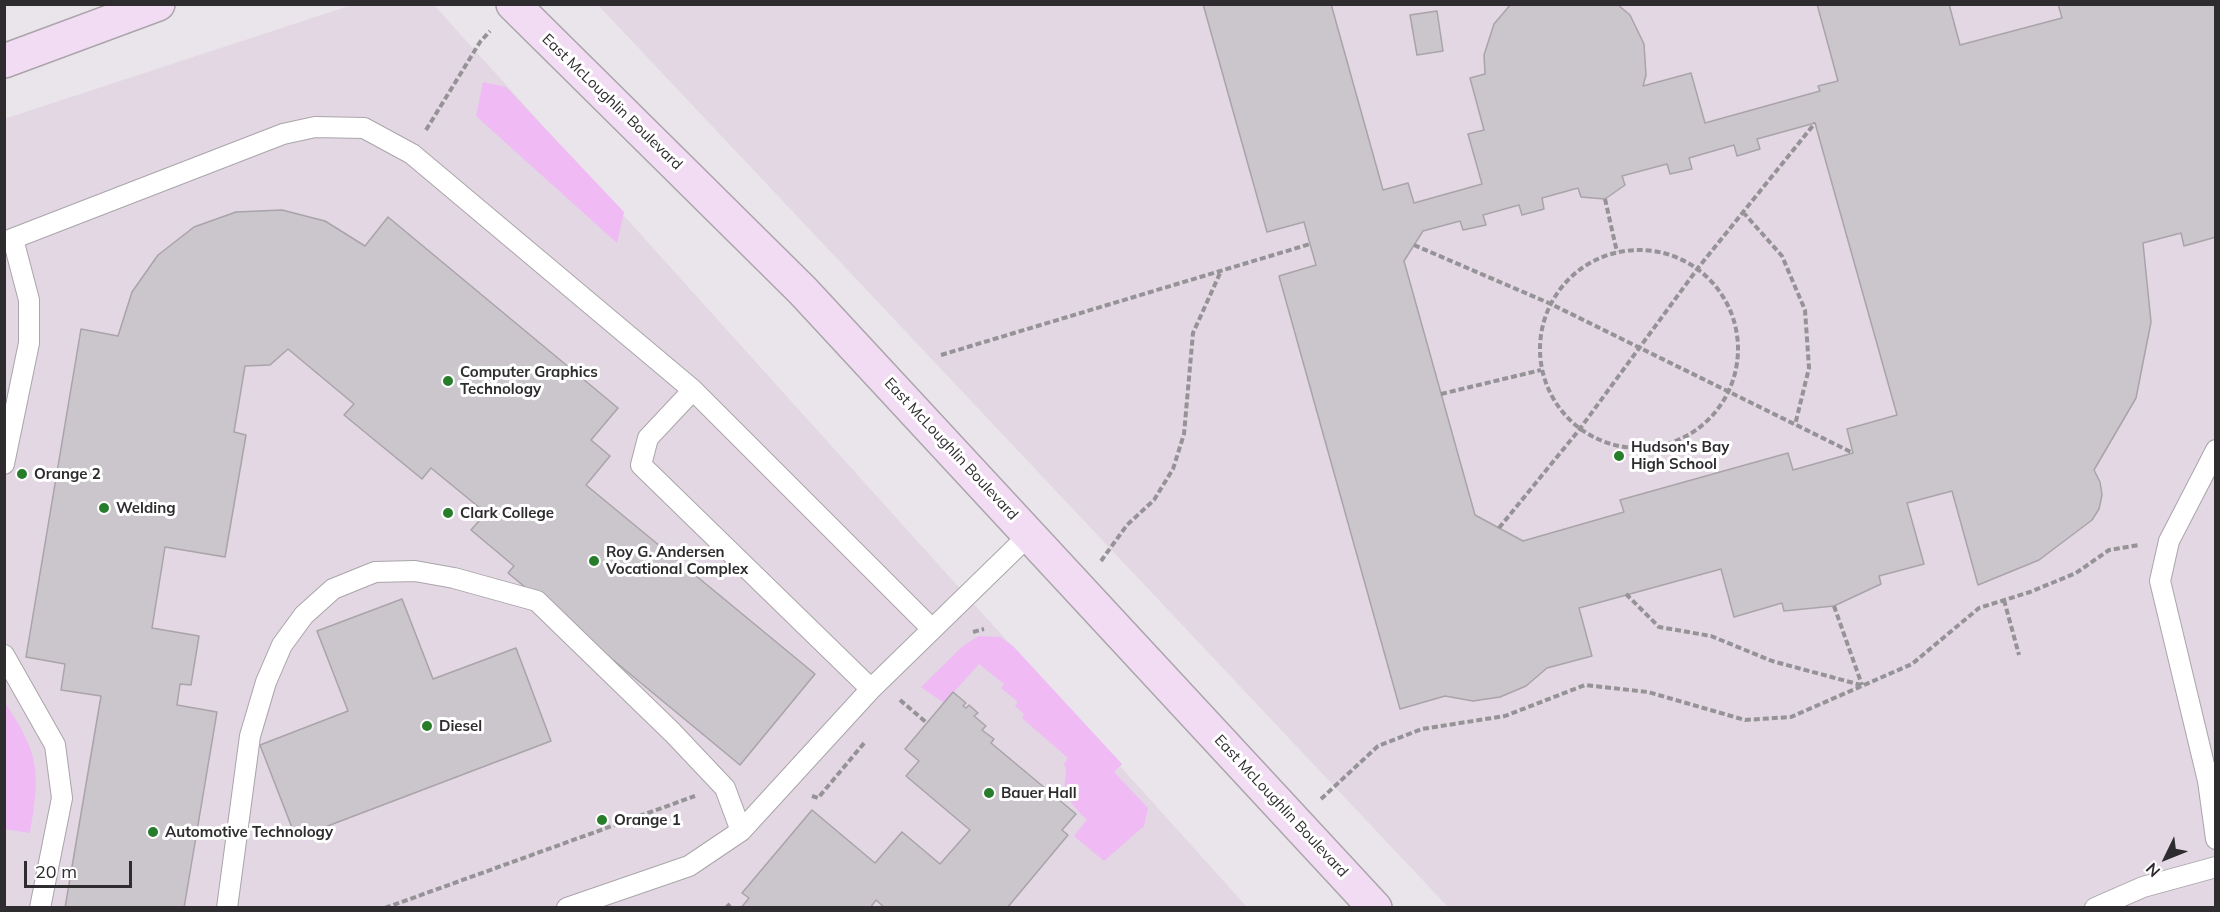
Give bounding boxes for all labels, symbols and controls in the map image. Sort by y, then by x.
street label: East McLoughlin Boulevard [538,30,686,174]
place label: Computer Graphics Technology [460,363,598,398]
marker: Computer Graphics Technology [441,374,455,388]
street label: East McLoughlin Boulevard [880,374,1022,524]
place label: Hudson's Bay High School [1631,438,1729,473]
marker: Hudson's Bay High School [1612,449,1626,463]
place label: Orange 2 [34,465,101,483]
marker: Orange 2 [15,467,29,481]
place label: Welding [116,499,176,517]
marker: Welding [97,501,111,515]
place label: Clark College [460,504,554,522]
marker: Clark College [441,506,455,520]
place label: Roy G. Andersen Vocational Complex [606,543,748,578]
marker: Roy G. Andersen Vocational Complex [587,554,601,568]
place label: Diesel [439,717,482,735]
marker: Diesel [420,719,434,733]
street label: East McLoughlin Boulevard [1210,731,1352,881]
place label: Bauer Hall [1001,784,1077,802]
marker: Bauer Hall [982,786,996,800]
place label: Orange 1 [614,811,681,829]
marker: Orange 1 [595,813,609,827]
place label: Automotive Technology [165,823,333,841]
marker: Automotive Technology [146,825,160,839]
north arrow [2136,828,2196,888]
scale bar [27,849,135,887]
text: N [2141,859,2164,882]
text: 20 m [35,860,77,883]

